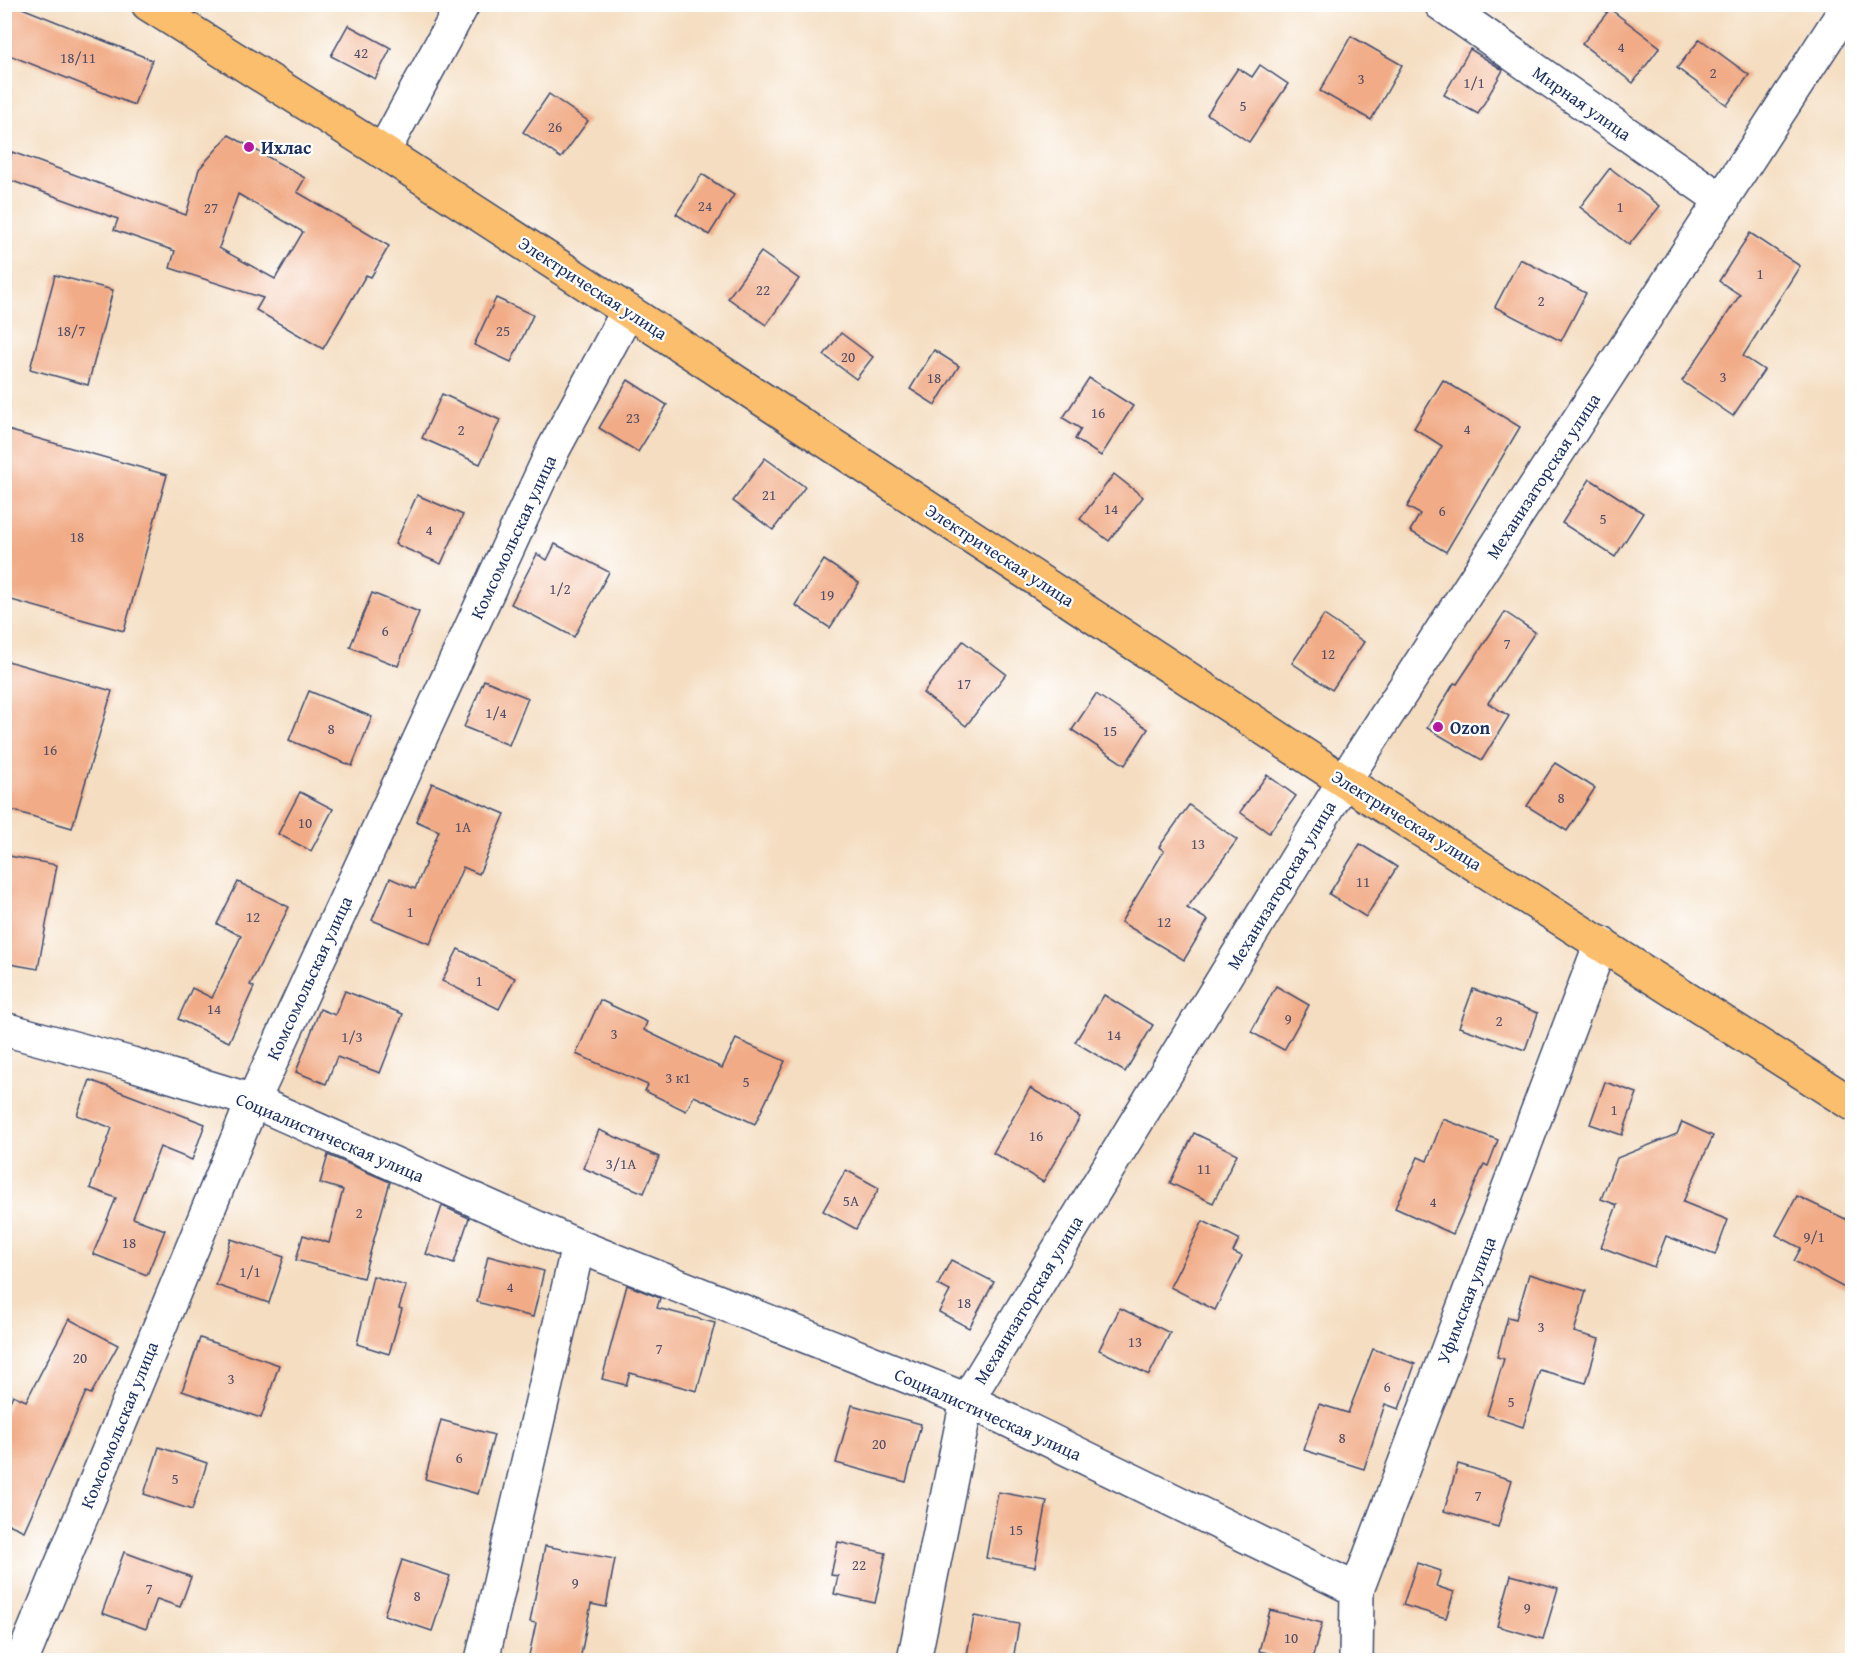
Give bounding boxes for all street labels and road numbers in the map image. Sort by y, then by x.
street label: Мирная улица [1527,59,1637,147]
street label: Электрическая улица [513,230,673,347]
street label: Механизаторская улица [1479,387,1607,564]
street label: Комсомольская улица [463,450,563,624]
street label: Электрическая улица [920,497,1080,614]
street label: Электрическая улица [1327,763,1488,877]
street label: Механизаторская улица [1220,795,1343,975]
street label: Комсомольская улица [259,891,359,1065]
street label: Социалистическая улица [232,1085,429,1189]
street label: Механизаторская улица [967,1210,1090,1390]
street label: Уфимская улица [1429,1232,1503,1368]
street label: Комсомольская улица [73,1337,165,1513]
street label: Социалистическая улица [890,1361,1086,1468]

